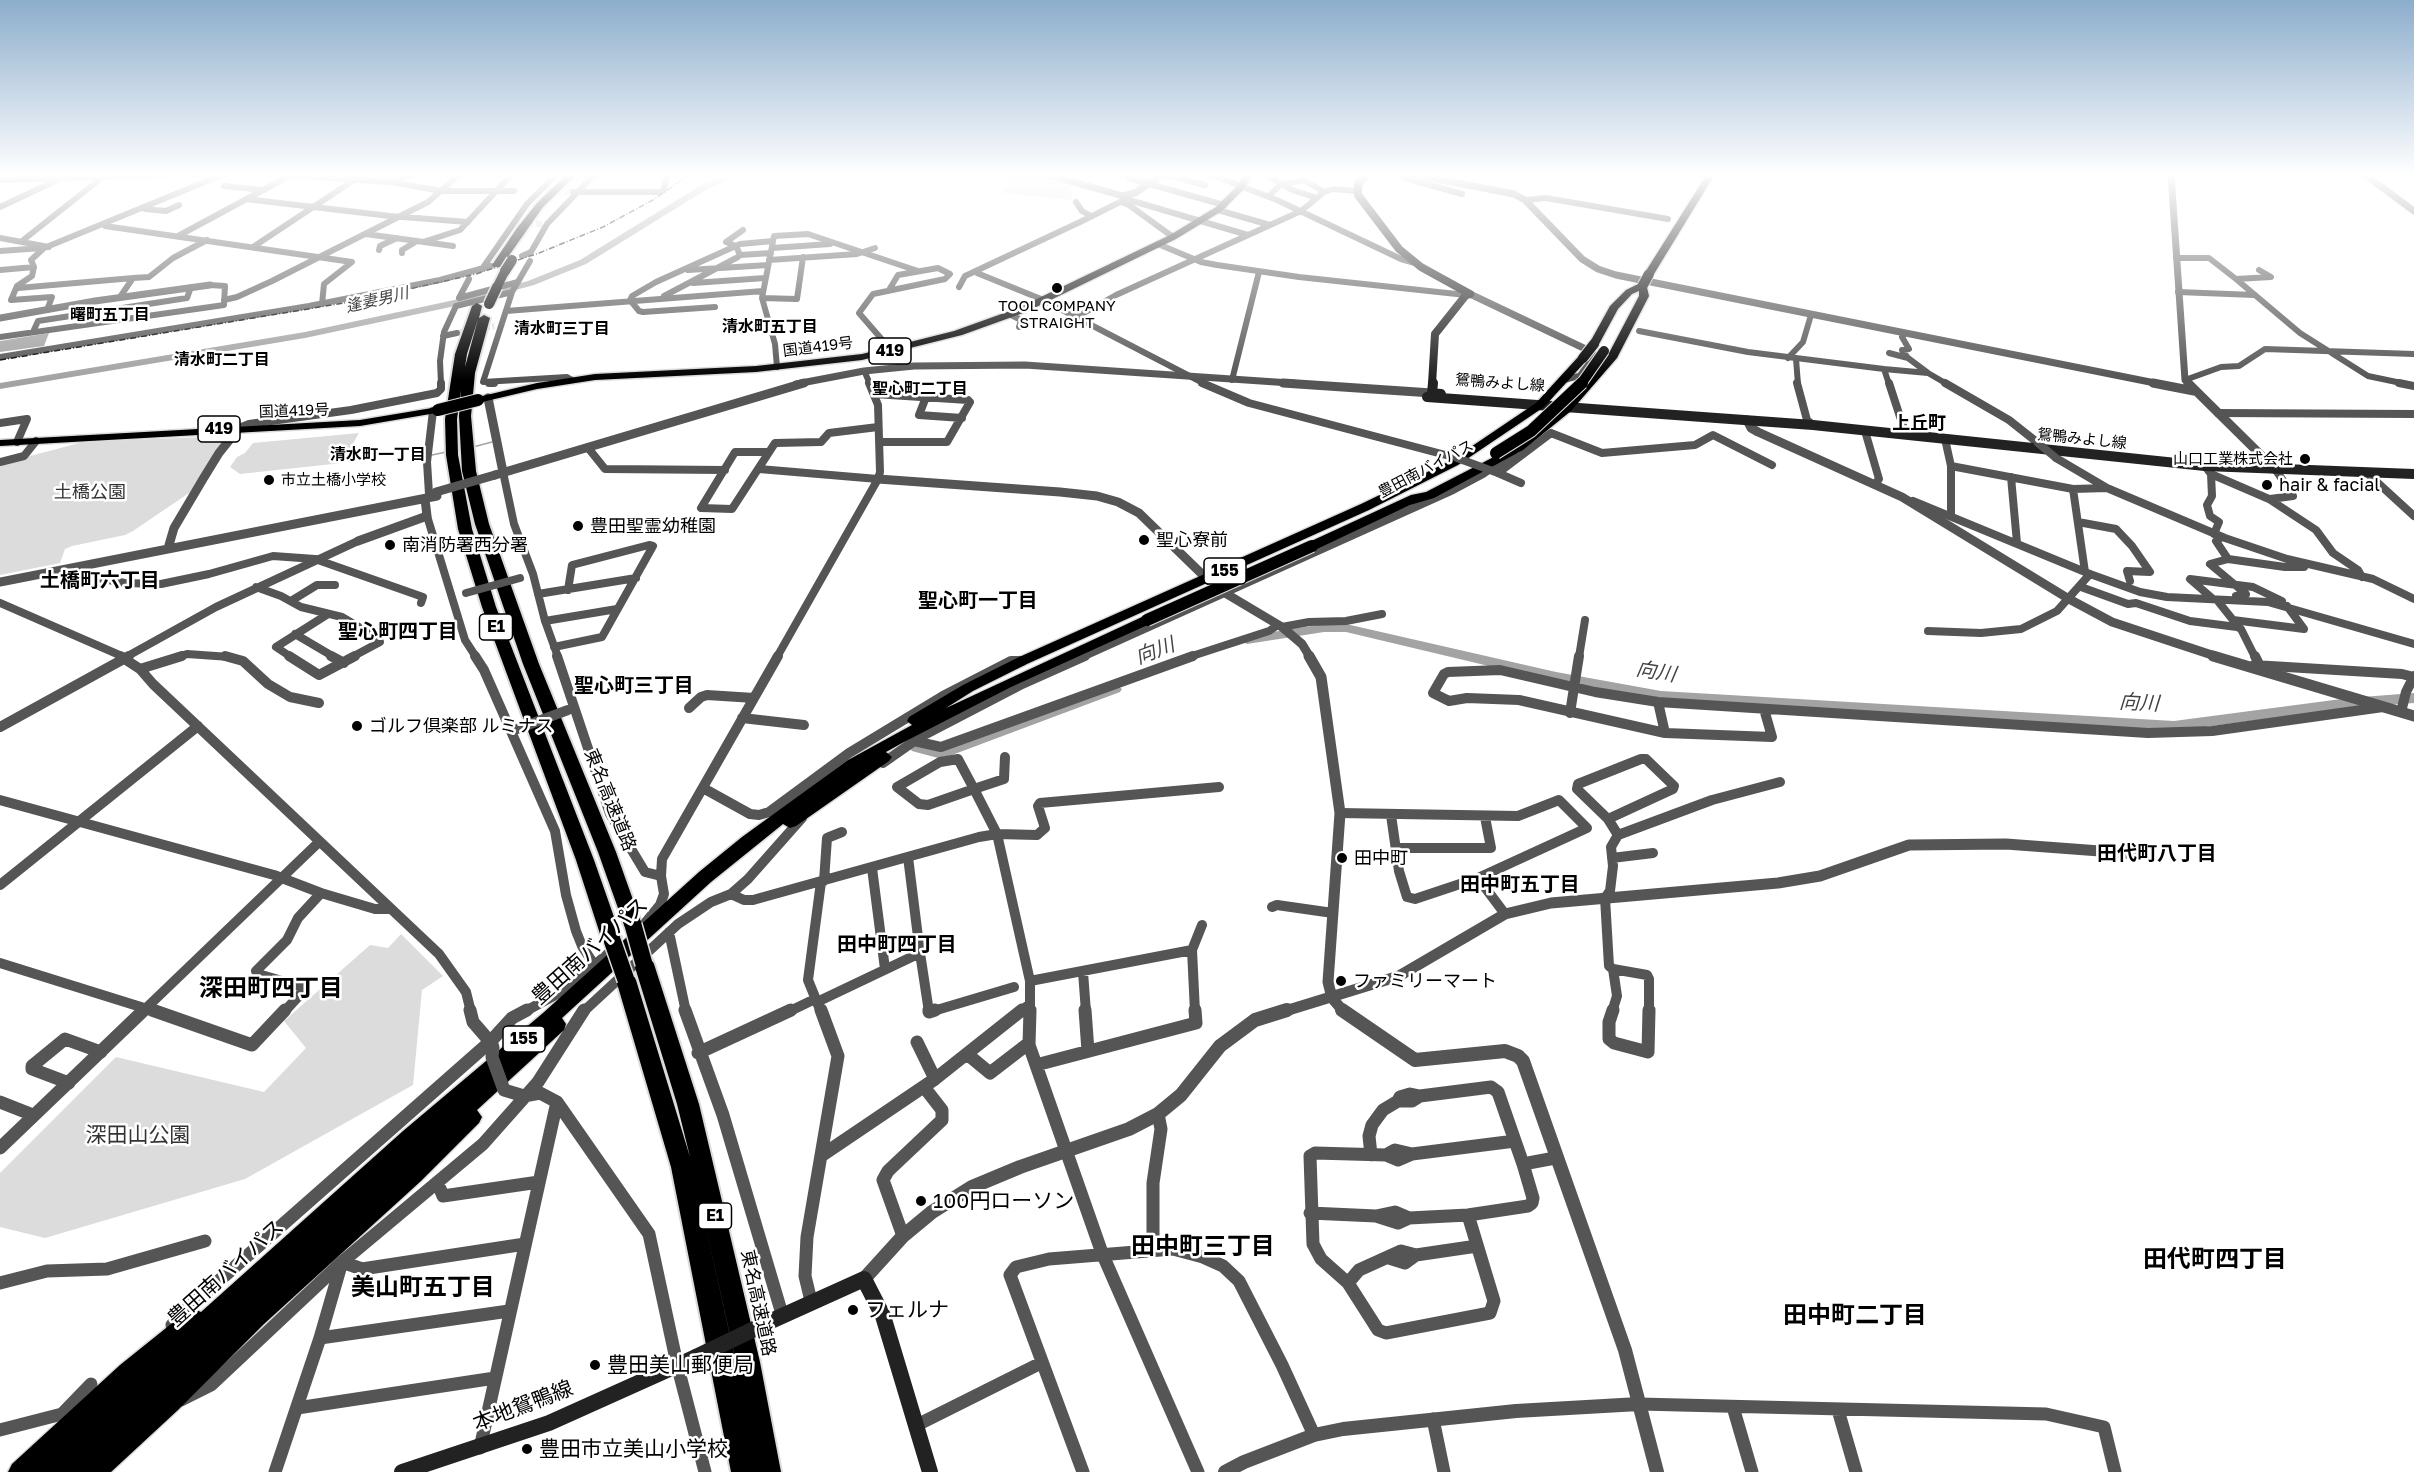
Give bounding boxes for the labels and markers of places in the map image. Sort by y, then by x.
marker: TOOL COMPANY STRAIGHT [1050,281,1064,295]
place label: TOOL COMPANY STRAIGHT [998,297,1116,332]
place label: 山口工業株式会社 [2173,450,2293,468]
marker: 山口工業株式会社 [2298,452,2312,466]
place label: 市立土橋小学校 [281,471,386,489]
marker: 市立土橋小学校 [262,473,276,487]
place label: hair & facial [2279,474,2380,496]
marker: hair & facial [2260,478,2274,492]
place label: 豊田聖霊幼稚園 [590,515,716,537]
marker: 豊田聖霊幼稚園 [571,519,585,533]
place label: 聖心寮前 [1156,529,1228,551]
marker: 聖心寮前 [1137,533,1151,547]
place label: 南消防署西分署 [402,534,528,556]
marker: 南消防署西分署 [383,538,397,552]
place label: ゴルフ倶楽部 ルミナス [369,715,553,737]
marker: ゴルフ倶楽部 ルミナス [350,719,364,733]
place label: 田中町 [1354,847,1408,869]
marker: 田中町 [1335,851,1349,865]
place label: ファミリーマート [1353,970,1497,992]
marker: ファミリーマート [1334,974,1348,988]
place label: 100円ローソン [933,1188,1074,1214]
marker: 100円ローソン [914,1194,928,1208]
place label: フェルナ [865,1297,949,1323]
marker: フェルナ [846,1303,860,1317]
place label: 豊田美山郵便局 [607,1352,754,1378]
marker: 豊田美山郵便局 [588,1358,602,1372]
place label: 豊田市立美山小学校 [539,1436,728,1462]
marker: 豊田市立美山小学校 [520,1442,534,1456]

